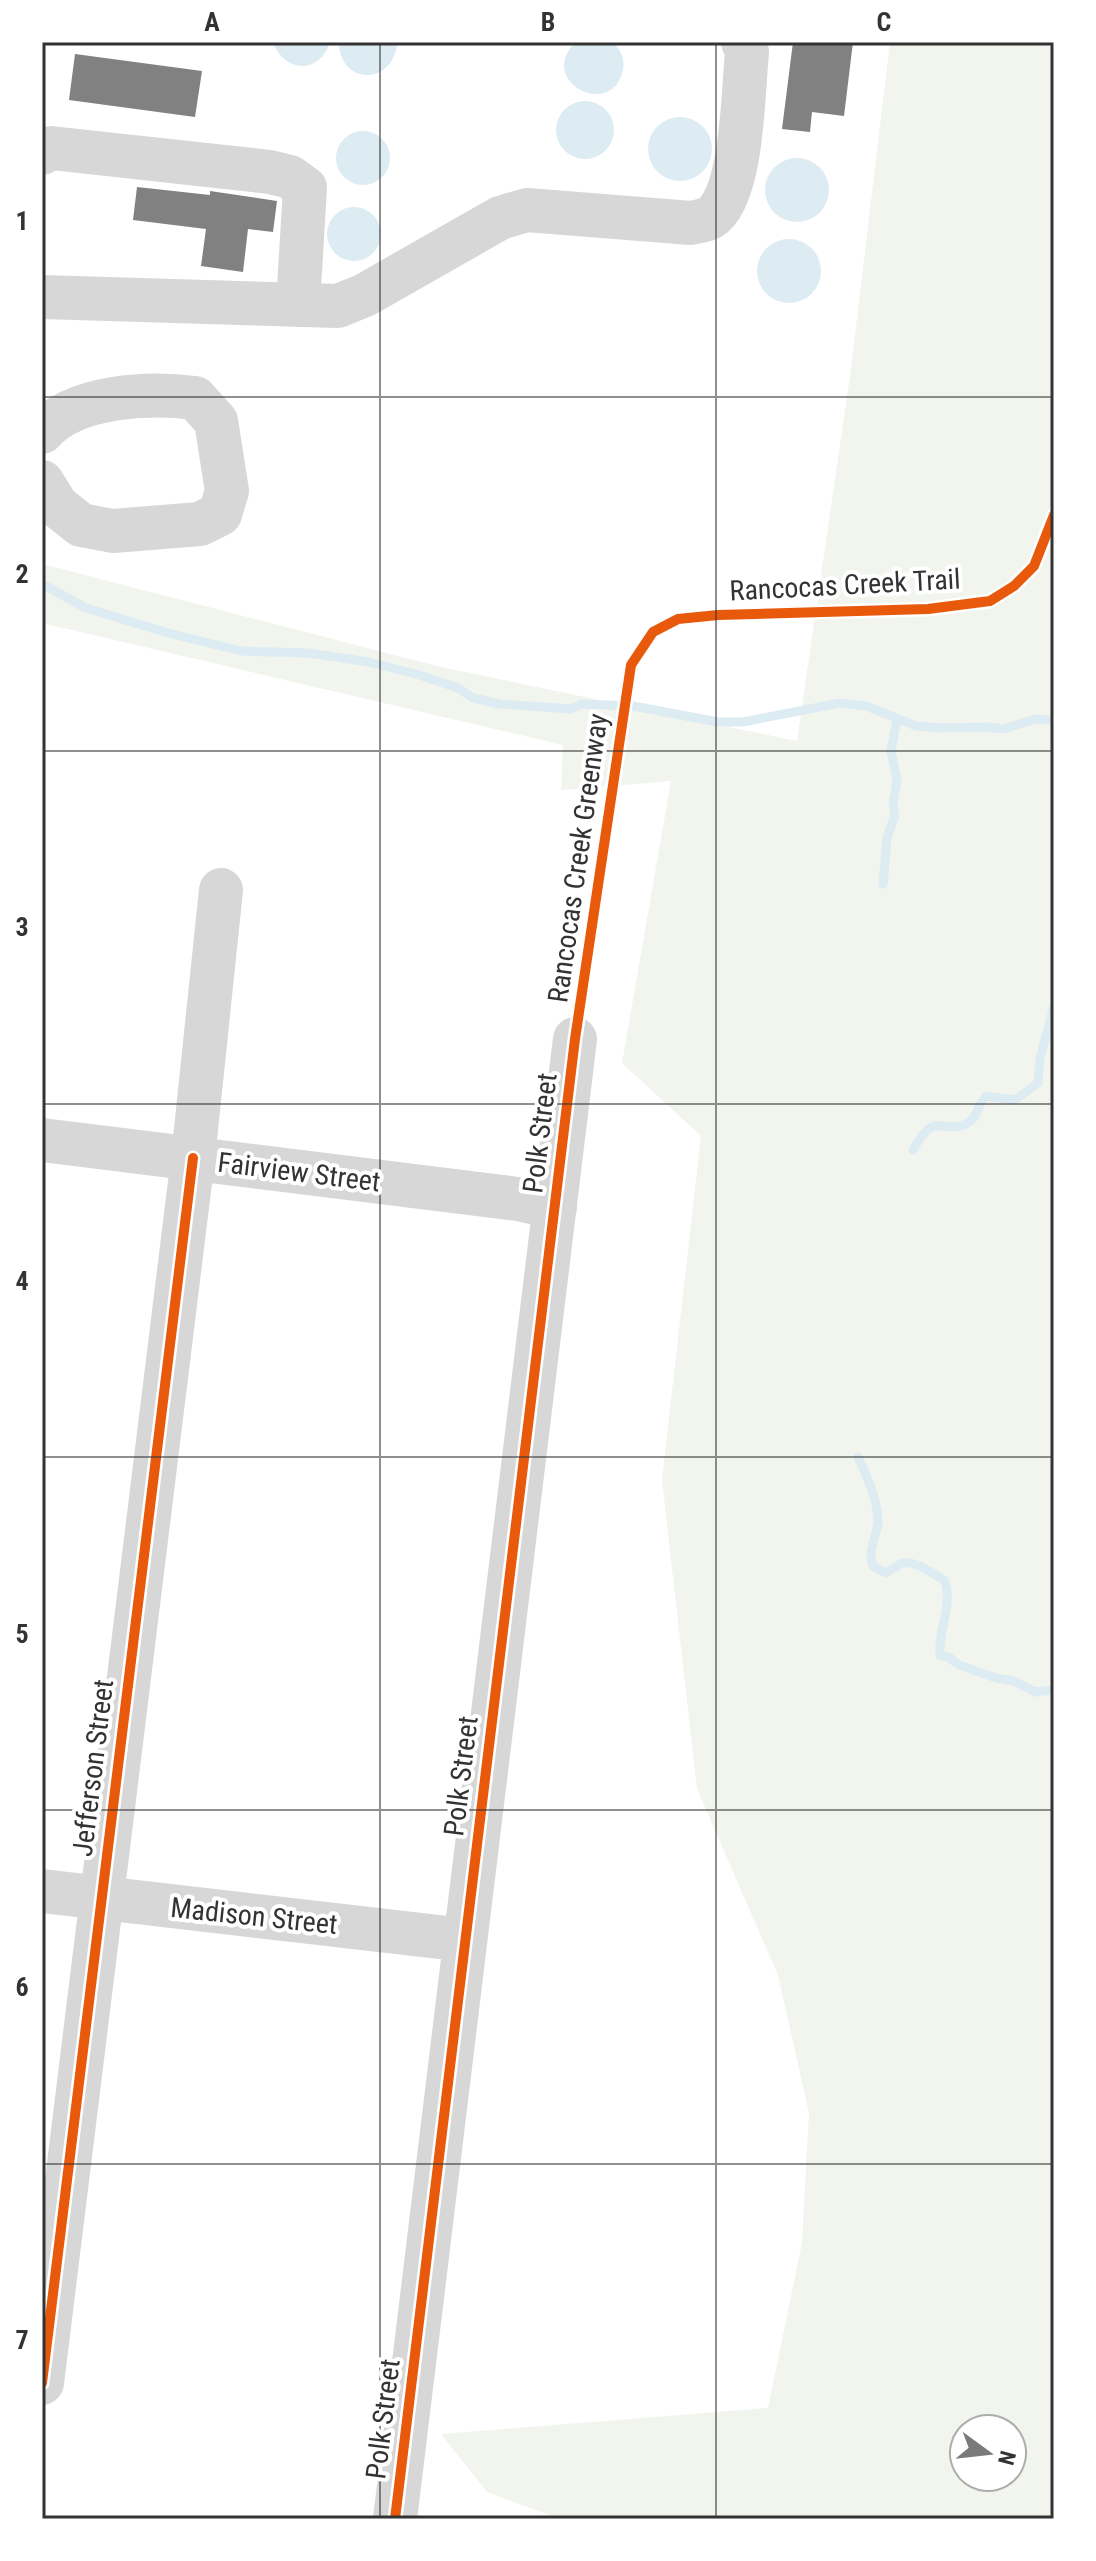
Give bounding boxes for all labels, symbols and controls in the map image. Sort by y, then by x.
text: A [204,7,220,37]
text: B [541,7,555,37]
text: C [877,7,892,37]
text: 1 [15,206,29,236]
text: 2 [15,559,29,589]
street label: Rancocas Creek Trail [729,562,961,608]
street label: Rancocas Creek Greenway [541,711,615,1005]
text: 3 [15,912,29,942]
street label: Polk Street [516,1071,564,1195]
street label: Fairview Street [216,1146,382,1198]
text: 4 [15,1266,29,1296]
text: 5 [15,1619,29,1649]
street label: Jefferson Street [66,1678,120,1858]
street label: Polk Street [437,1714,485,1838]
street label: Madison Street [169,1891,339,1941]
text: 6 [15,1972,29,2002]
text: 7 [15,2325,29,2355]
street label: Polk Street [359,2357,407,2481]
north arrow [948,2413,1028,2493]
text: N [993,2448,1021,2468]

